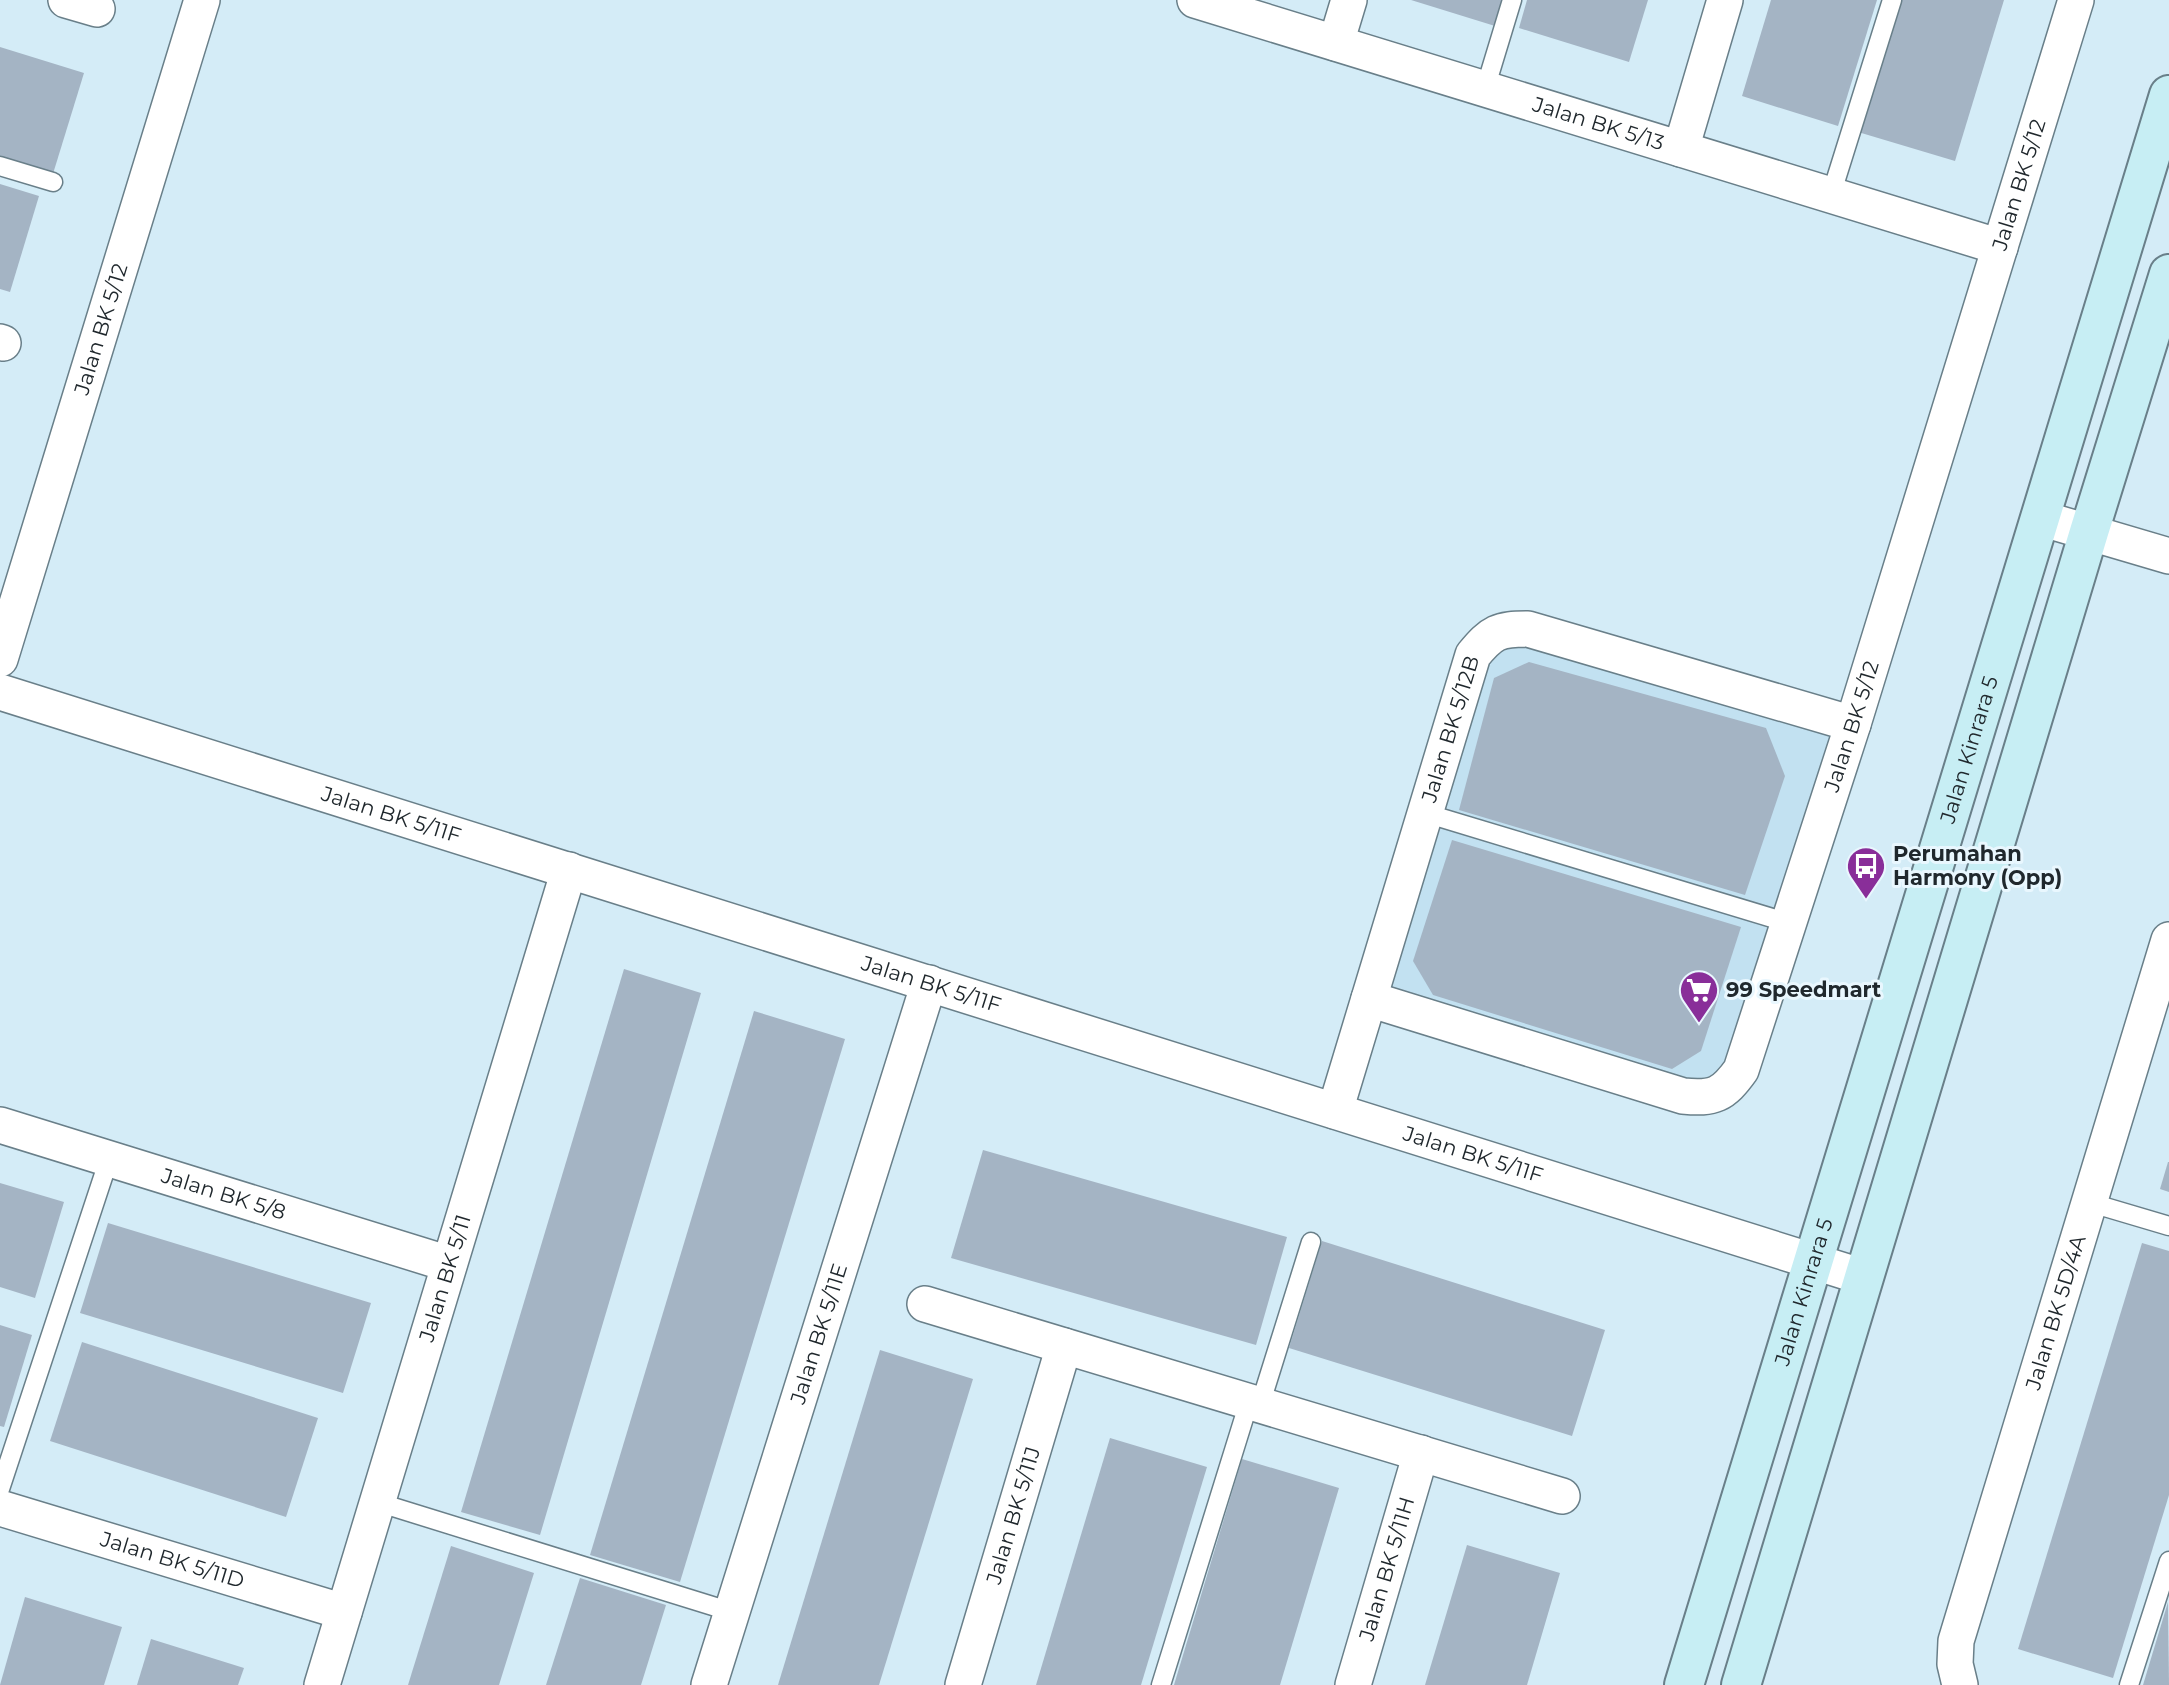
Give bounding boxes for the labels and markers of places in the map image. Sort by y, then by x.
place label: Perumahan Harmony (Opp) [1893,841,2062,890]
bus stop icon: Perumahan Harmony (Opp) [1845,845,1887,900]
supermarket icon: 99 Speedmart [1678,969,1720,1024]
place label: 99 Speedmart [1726,977,1881,1002]

